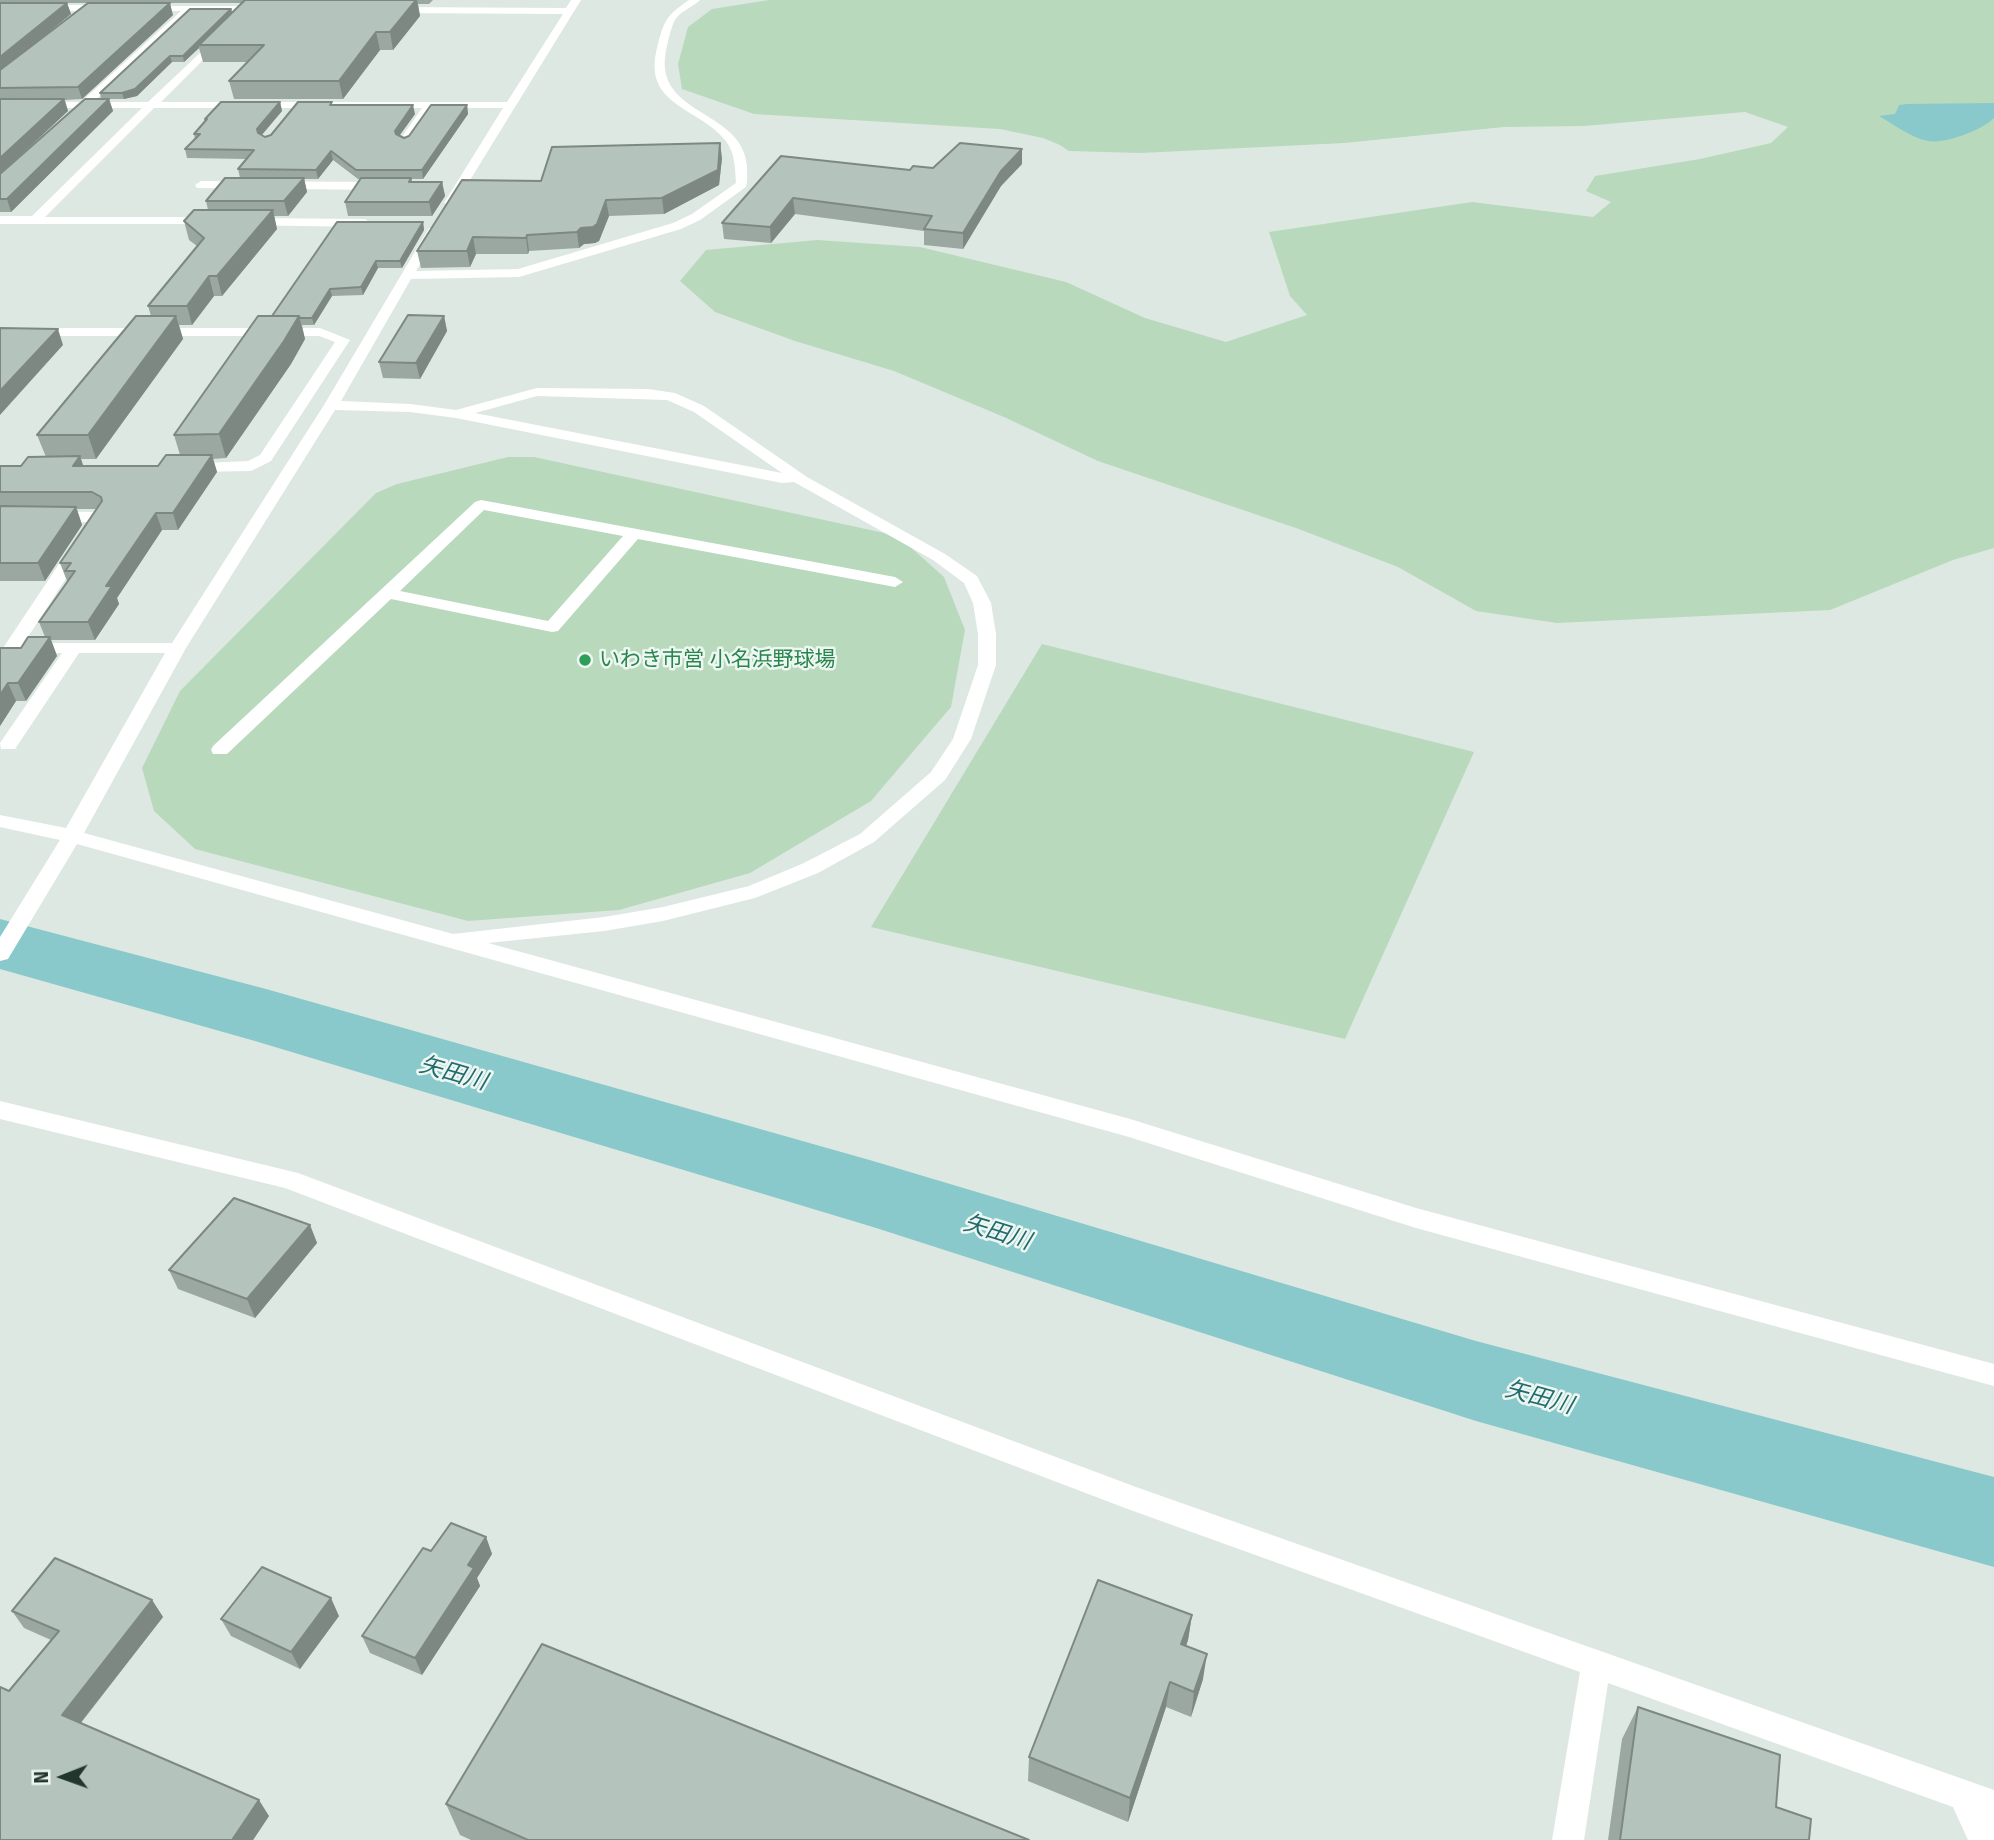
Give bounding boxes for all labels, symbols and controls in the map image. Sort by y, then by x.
place label: いわき市営 小名浜野球場 [599,647,836,673]
marker: いわき市営 小名浜野球場 [577,652,593,668]
water label: 矢田川 [416,1051,490,1097]
water label: 矢田川 [960,1210,1034,1256]
water label: 矢田川 [1502,1376,1576,1420]
north arrow [28,1742,98,1812]
text: N [30,1771,53,1784]

